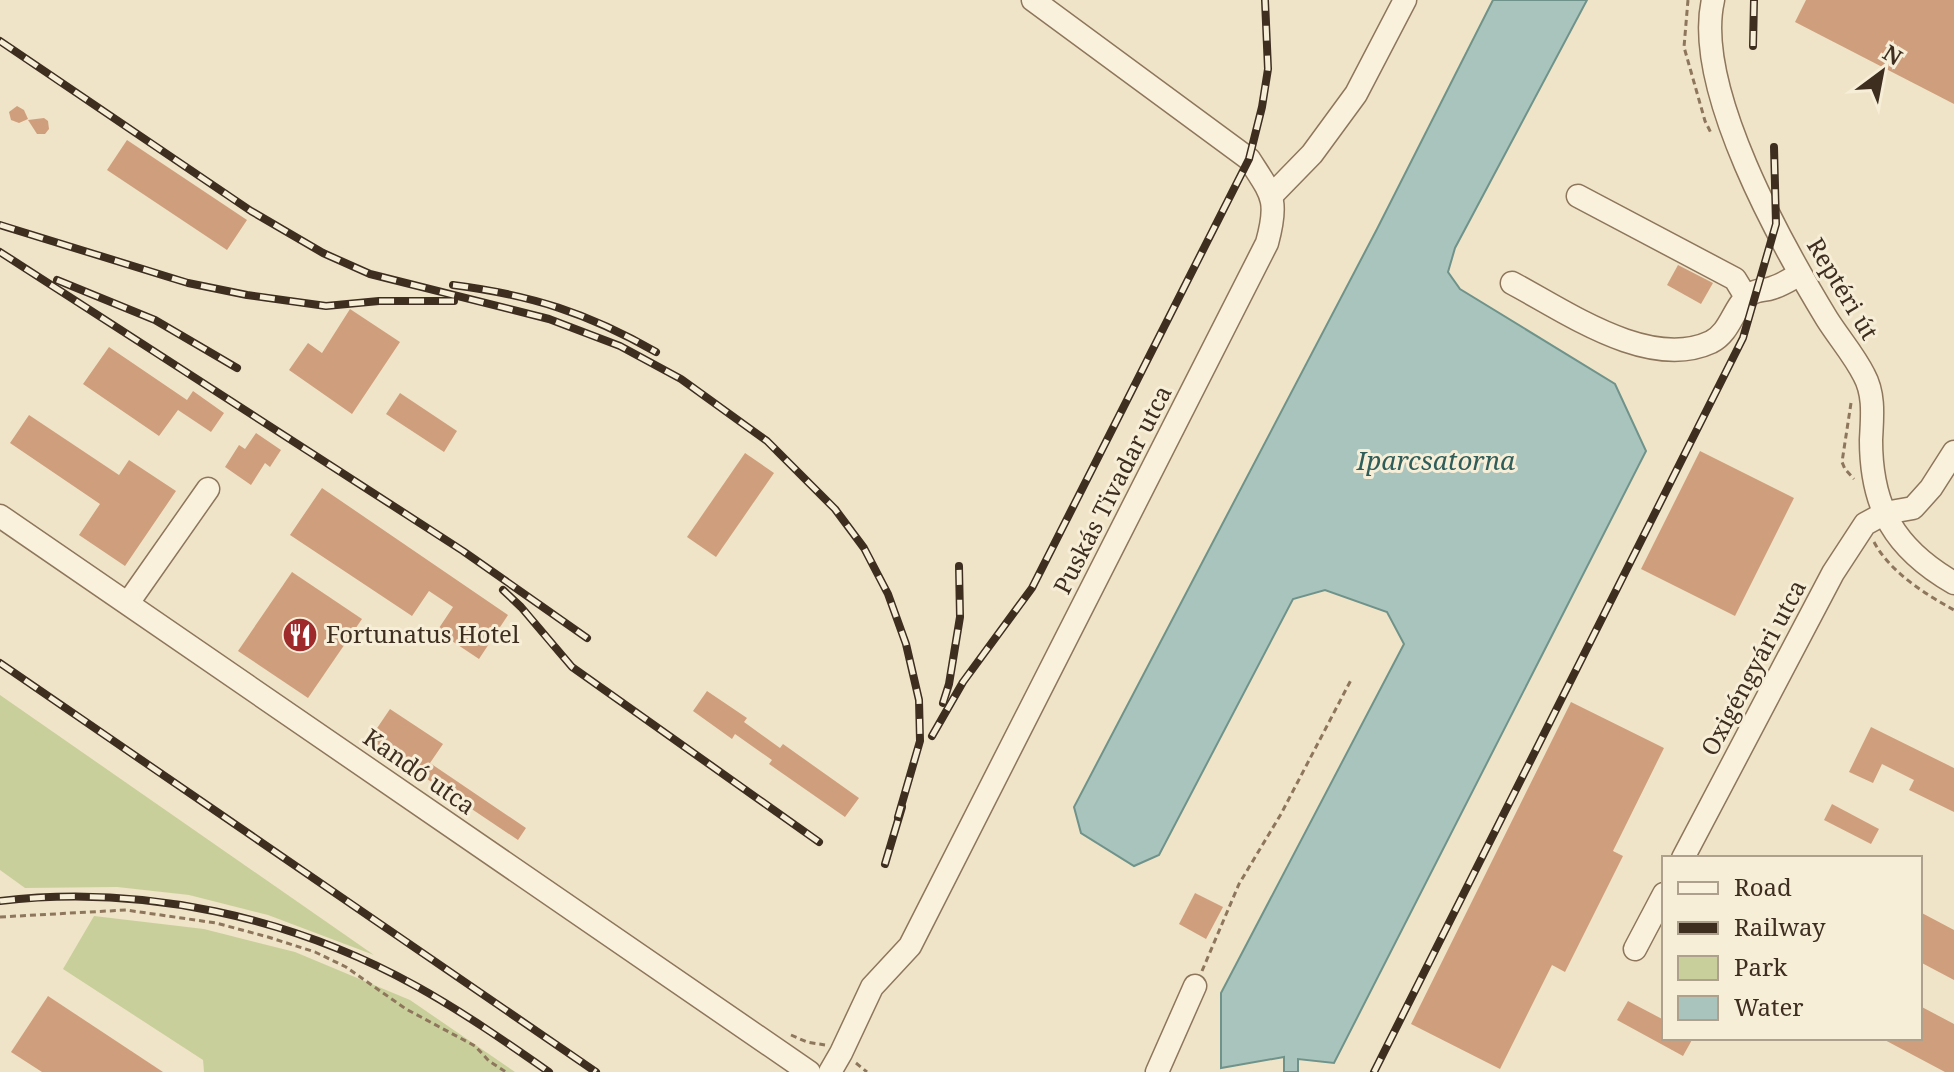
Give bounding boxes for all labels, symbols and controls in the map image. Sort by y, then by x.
north arrow [1842,32,1922,112]
text: N [1878,37,1908,72]
street label: Reptéri út [1800,231,1887,345]
street label: Puskás Tivadar utca [1045,379,1179,599]
water label: Iparcsatorna [1356,442,1515,478]
street label: Oxigéngyári utca [1692,574,1813,761]
restaurant icon: Fortunatus Hotel [281,616,319,654]
place label: Fortunatus Hotel [326,617,520,650]
street label: Kandó utca [357,720,482,821]
legend [1662,856,1922,1040]
text: Road [1734,870,1792,903]
text: Railway [1734,910,1826,943]
text: Park [1734,950,1788,983]
text: Water [1734,990,1804,1023]

